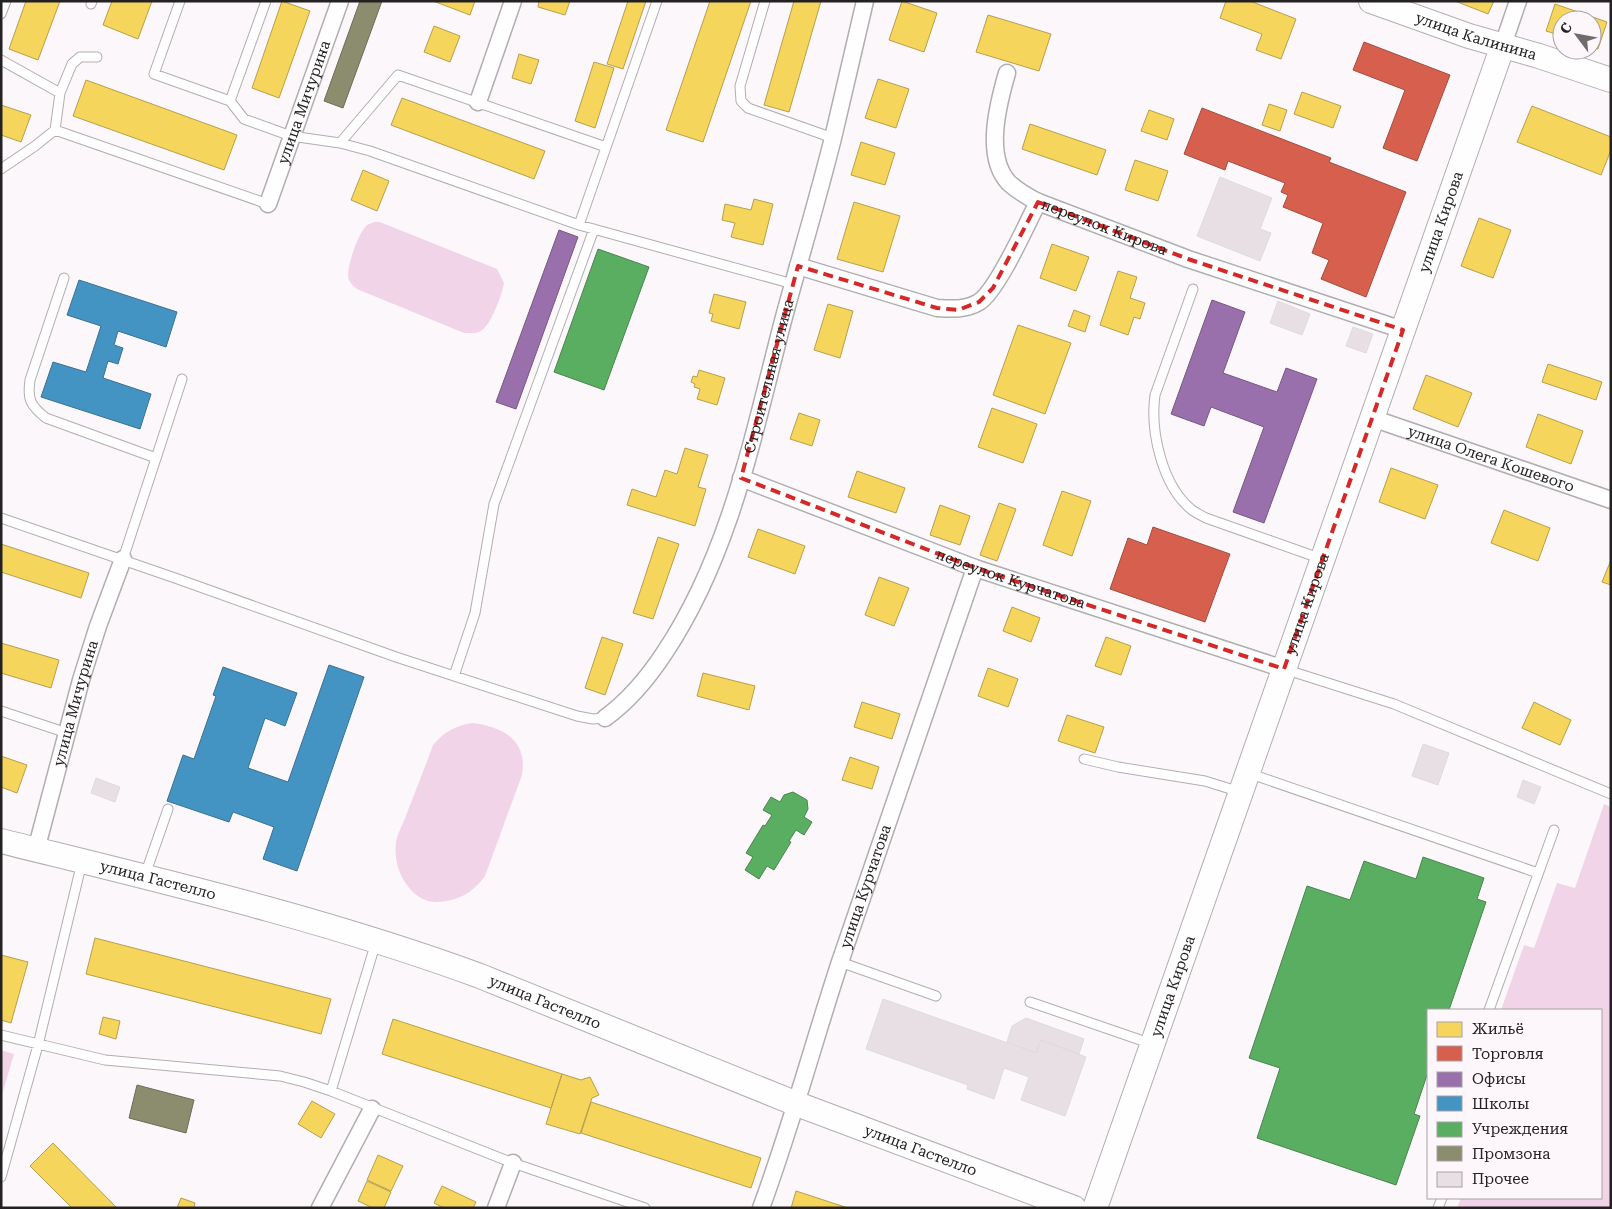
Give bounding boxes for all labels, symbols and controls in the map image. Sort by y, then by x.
street label: улица Калинина [1413,9,1539,64]
north arrow [1552,10,1602,60]
text: С [1557,20,1575,37]
street label: улица Мичурина [274,38,334,167]
street label: улица Кирова [1415,169,1467,275]
street label: переулок Кирова [1039,195,1169,259]
street label: Строительная улица [740,297,797,455]
street label: улица Олега Кошевого [1406,422,1577,496]
street label: переулок Курчатова [934,545,1088,612]
street label: улица Кирова [1281,551,1333,657]
street label: улица Мичурина [50,638,102,768]
street label: улица Курчатова [836,822,895,951]
street label: улица Гастелло [98,857,218,904]
street label: улица Кирова [1147,933,1199,1039]
street label: улица Гастелло [486,972,603,1033]
legend [1427,1009,1602,1199]
text: Жильё [1472,1020,1524,1038]
text: Торговля [1472,1045,1543,1063]
text: Офисы [1472,1070,1526,1088]
text: Школы [1472,1095,1529,1113]
text: Учреждения [1472,1120,1568,1138]
street label: улица Гастелло [862,1121,980,1180]
text: Промзона [1472,1145,1550,1163]
text: Прочее [1472,1170,1529,1188]

